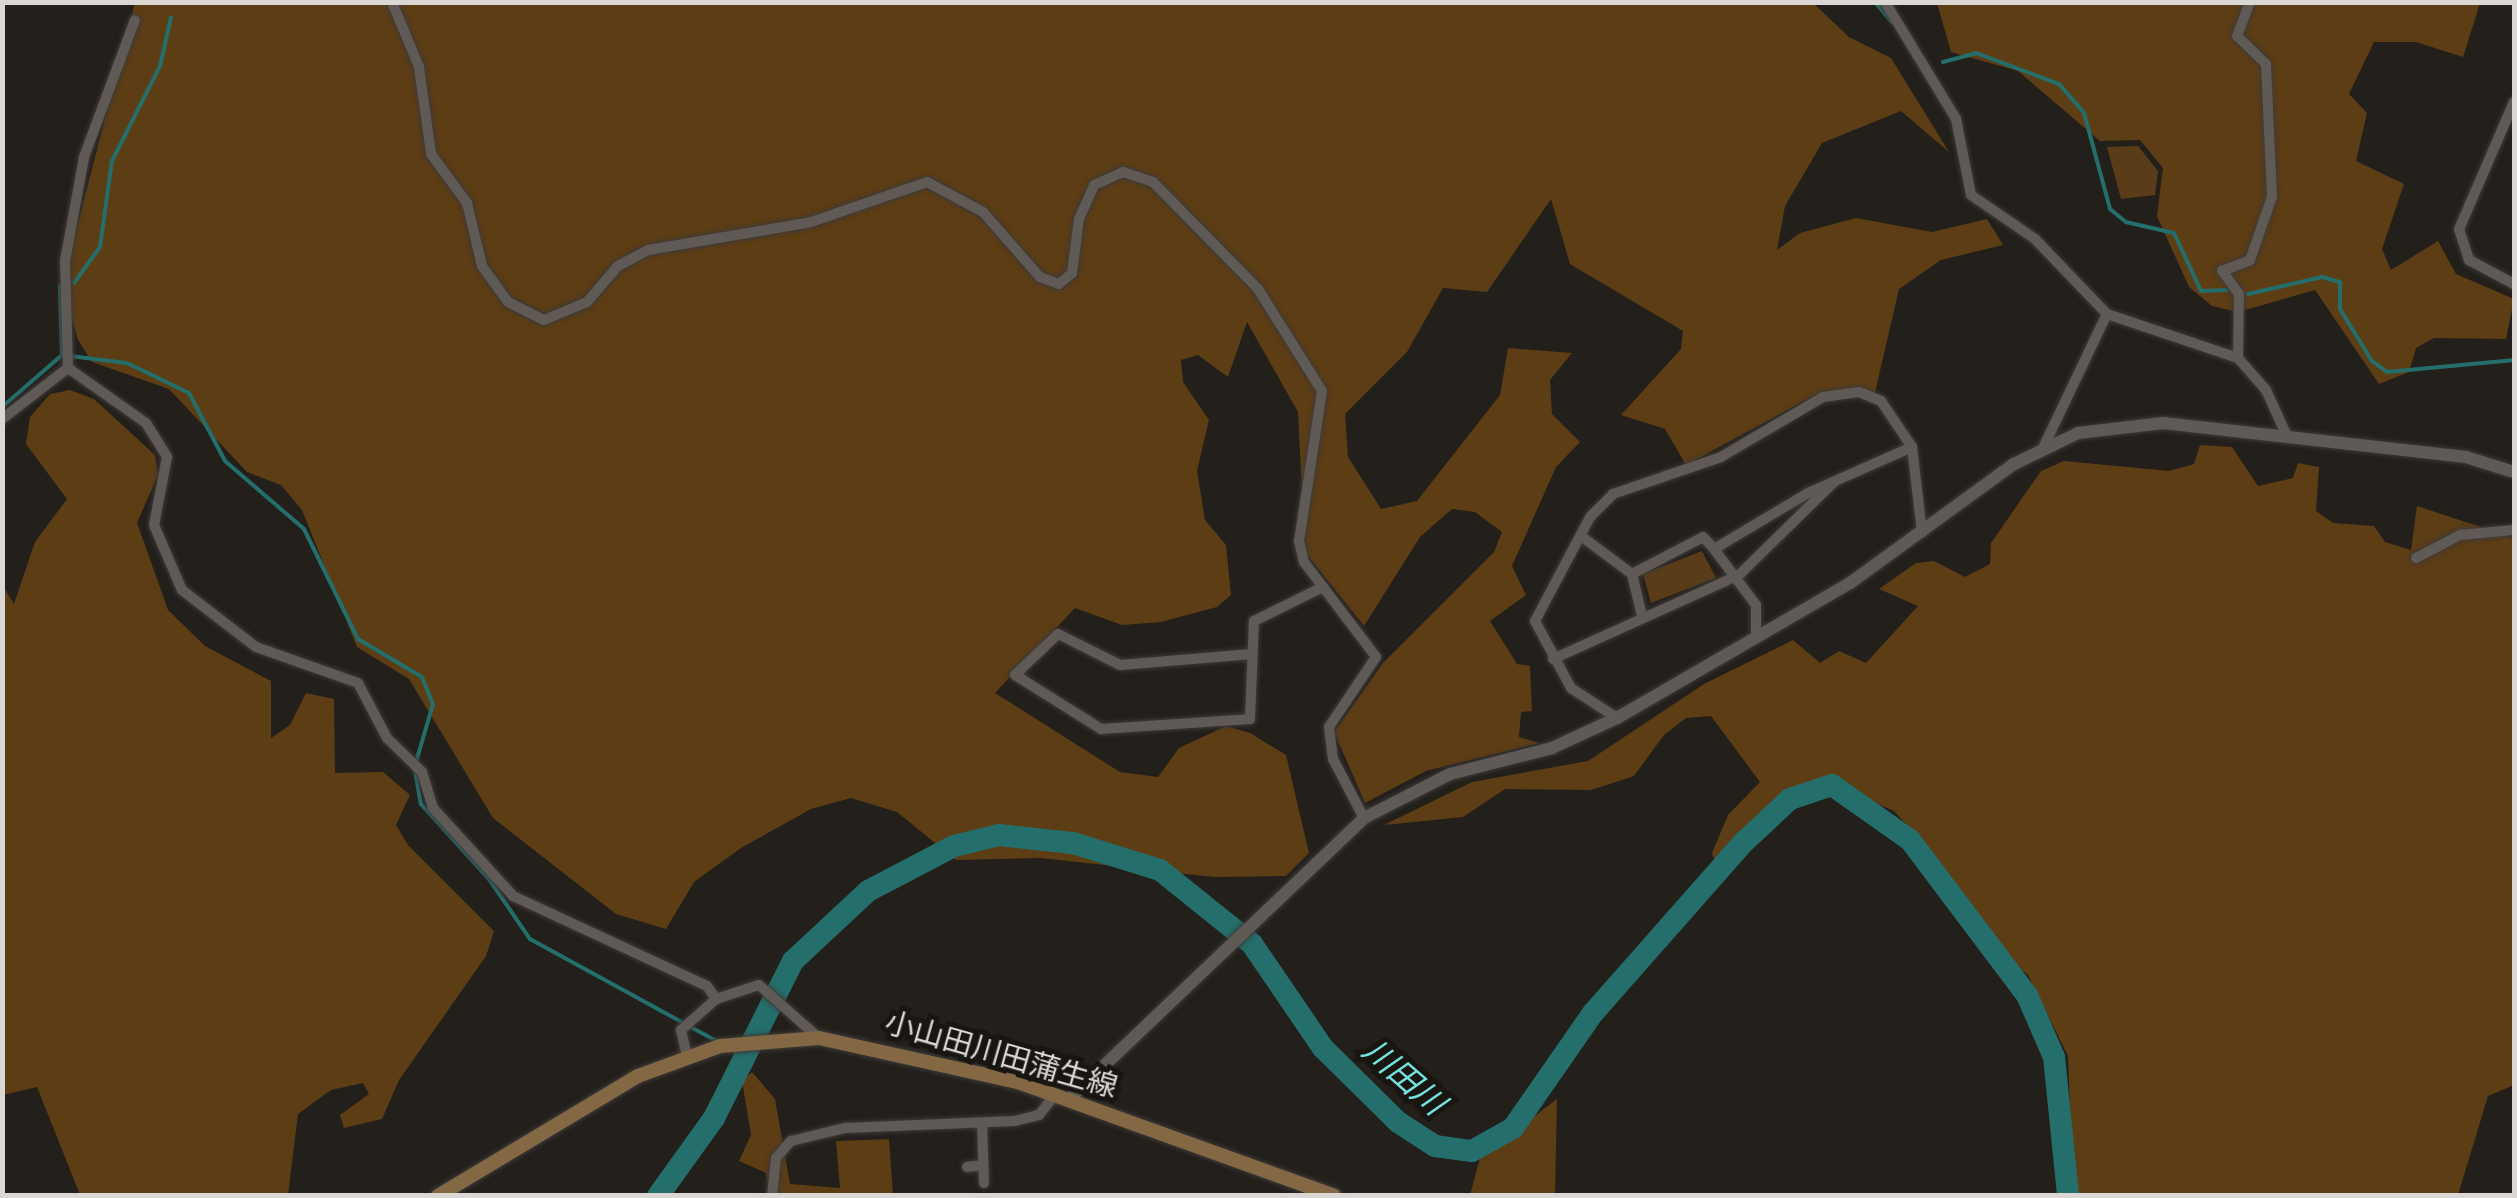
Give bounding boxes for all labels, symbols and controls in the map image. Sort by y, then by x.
street label: 小山田川田蒲生線 [881,1005,1121,1105]
water label: 川田川 [1355,1031,1453,1123]

